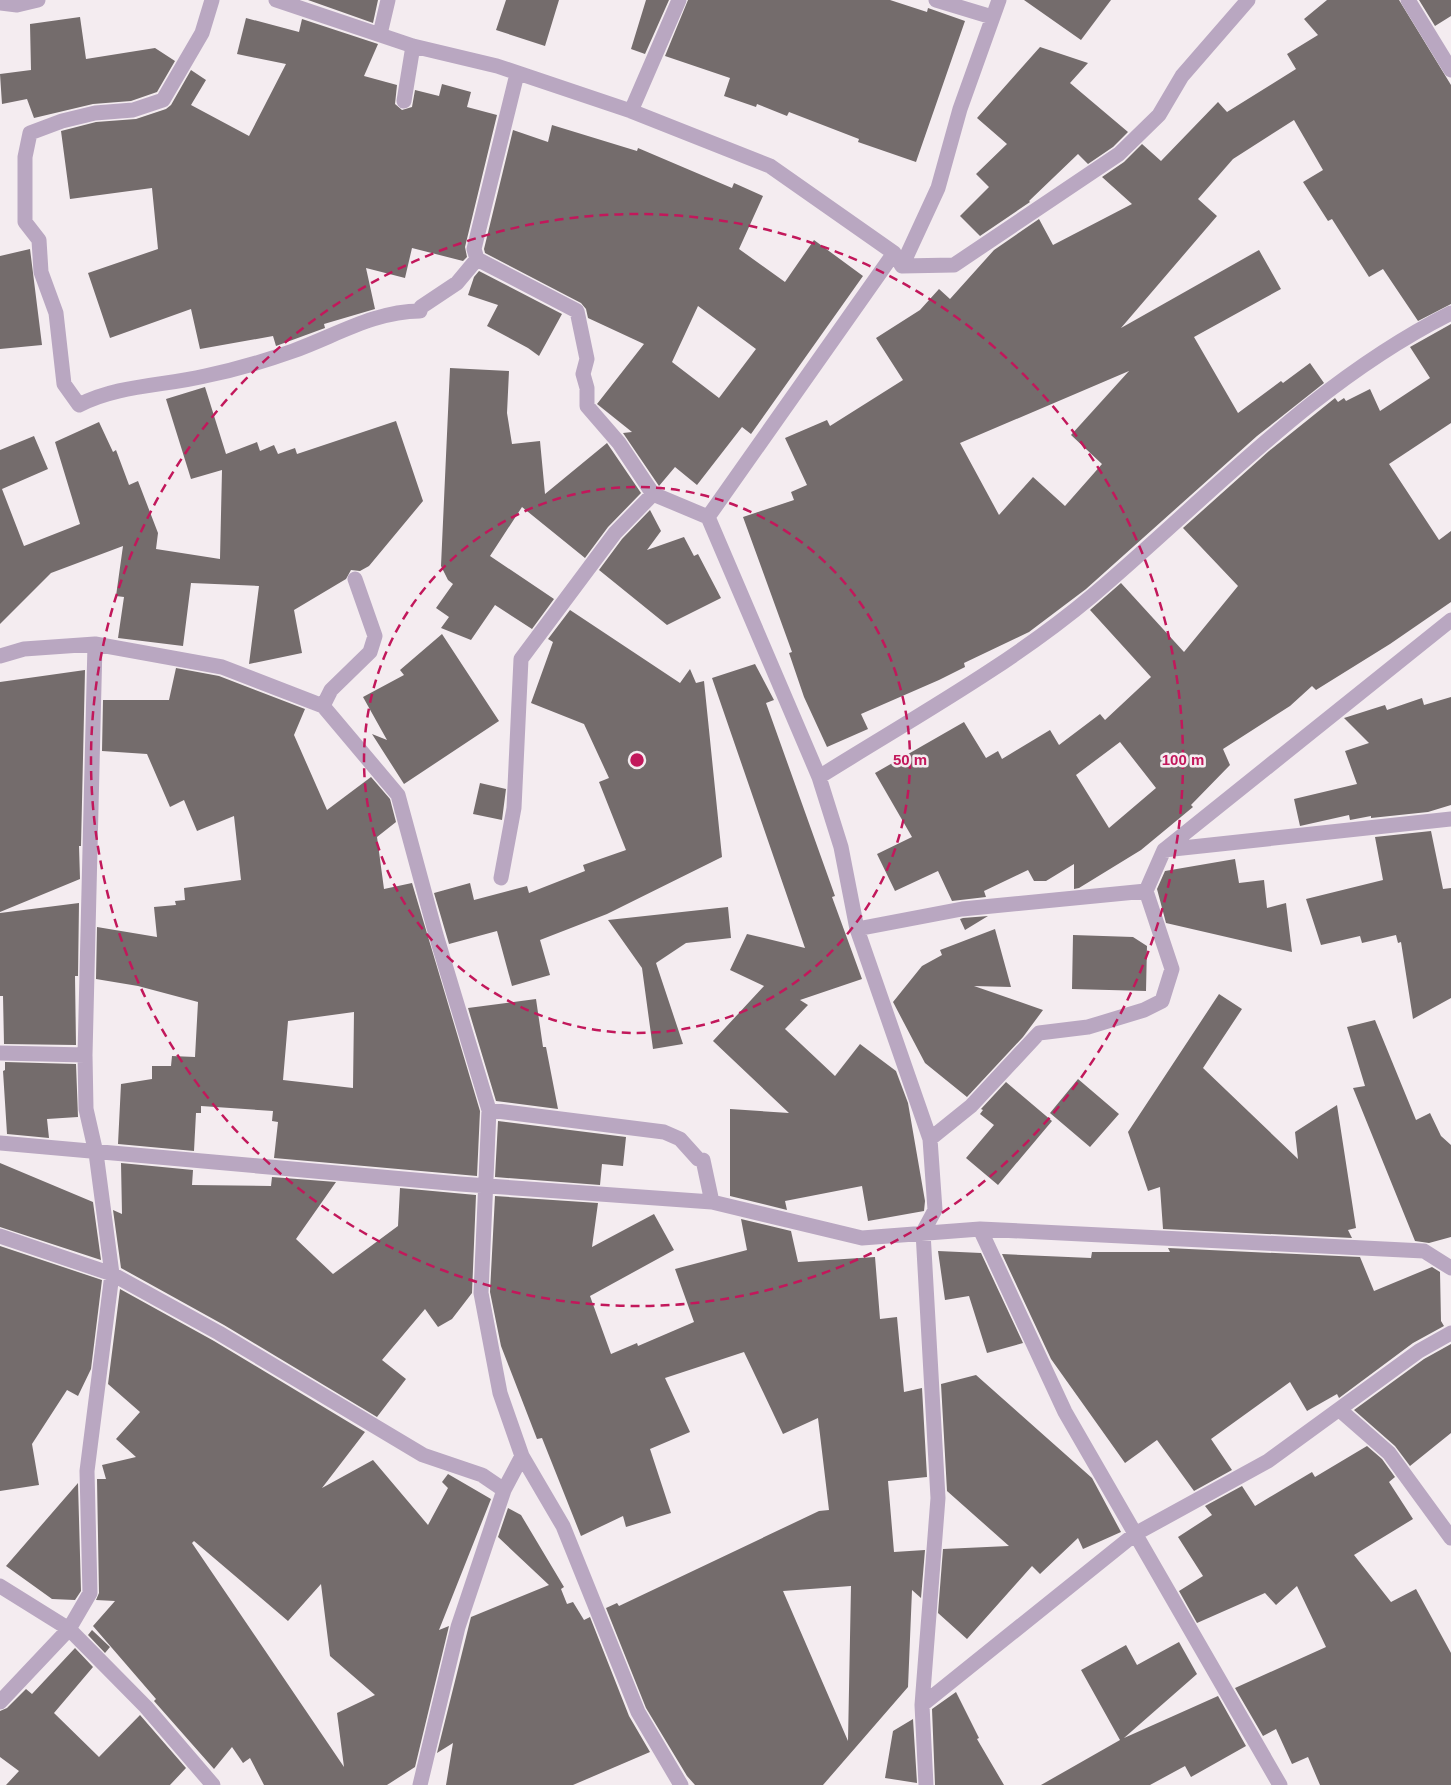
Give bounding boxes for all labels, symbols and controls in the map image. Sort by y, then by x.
centre of rings [628,751,646,769]
text: 50 m [893,751,927,768]
text: 100 m [1162,751,1204,768]

